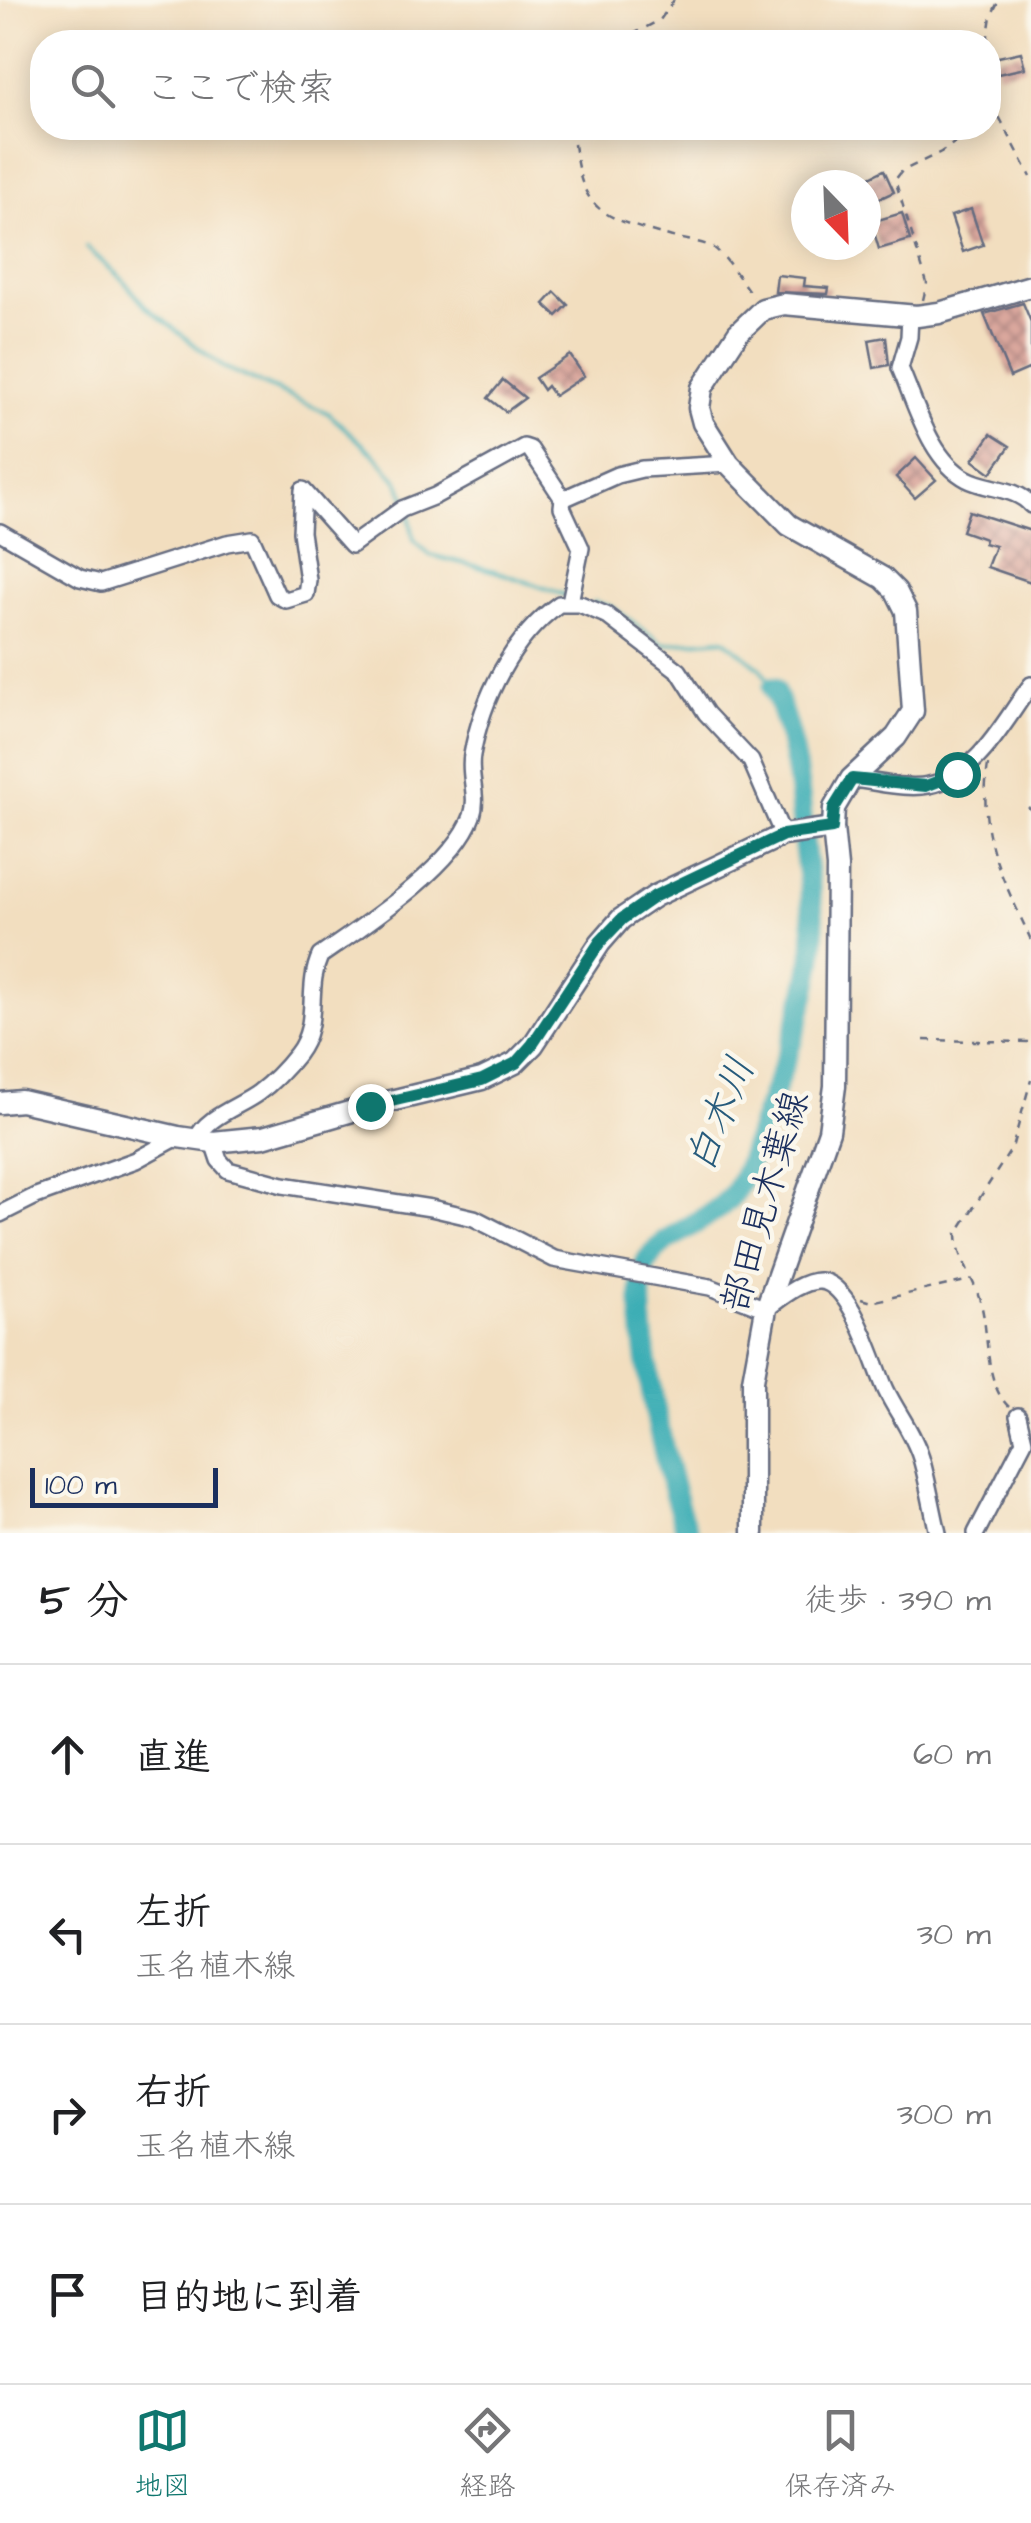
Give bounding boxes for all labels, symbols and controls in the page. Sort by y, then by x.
search box [30,30,1001,140]
icon: search [65,58,120,113]
text: ここで検索 [145,63,335,115]
north arrow [791,170,881,260]
route start [935,752,981,798]
water label: 白木川 [673,1049,769,1181]
route end [348,1084,394,1130]
street label: 部田見木葉線 [710,1085,822,1318]
scale bar [30,1463,218,1508]
text: 100 m [45,1466,117,1505]
text: 5 分 [40,1573,129,1631]
text: 徒歩 · 390 m [804,1578,991,1623]
icon: ahead [40,1727,95,1782]
text: 直進 [135,1732,211,1784]
text: 60 m [913,1732,991,1777]
text: 左折 [135,1887,211,1939]
icon: left [40,1907,95,1962]
text: 30 m [917,1912,991,1957]
text: 玉名植木線 [135,1944,295,1989]
text: 右折 [135,2067,211,2119]
icon: right [40,2087,95,2142]
text: 300 m [897,2092,991,2137]
text: 玉名植木線 [135,2124,295,2169]
icon: arrive [40,2267,95,2322]
text: 目的地に到着 [135,2272,363,2324]
tab: 地図 [134,2403,191,2506]
tab: 経路 [459,2403,516,2506]
tab: 保存済み [784,2403,897,2506]

